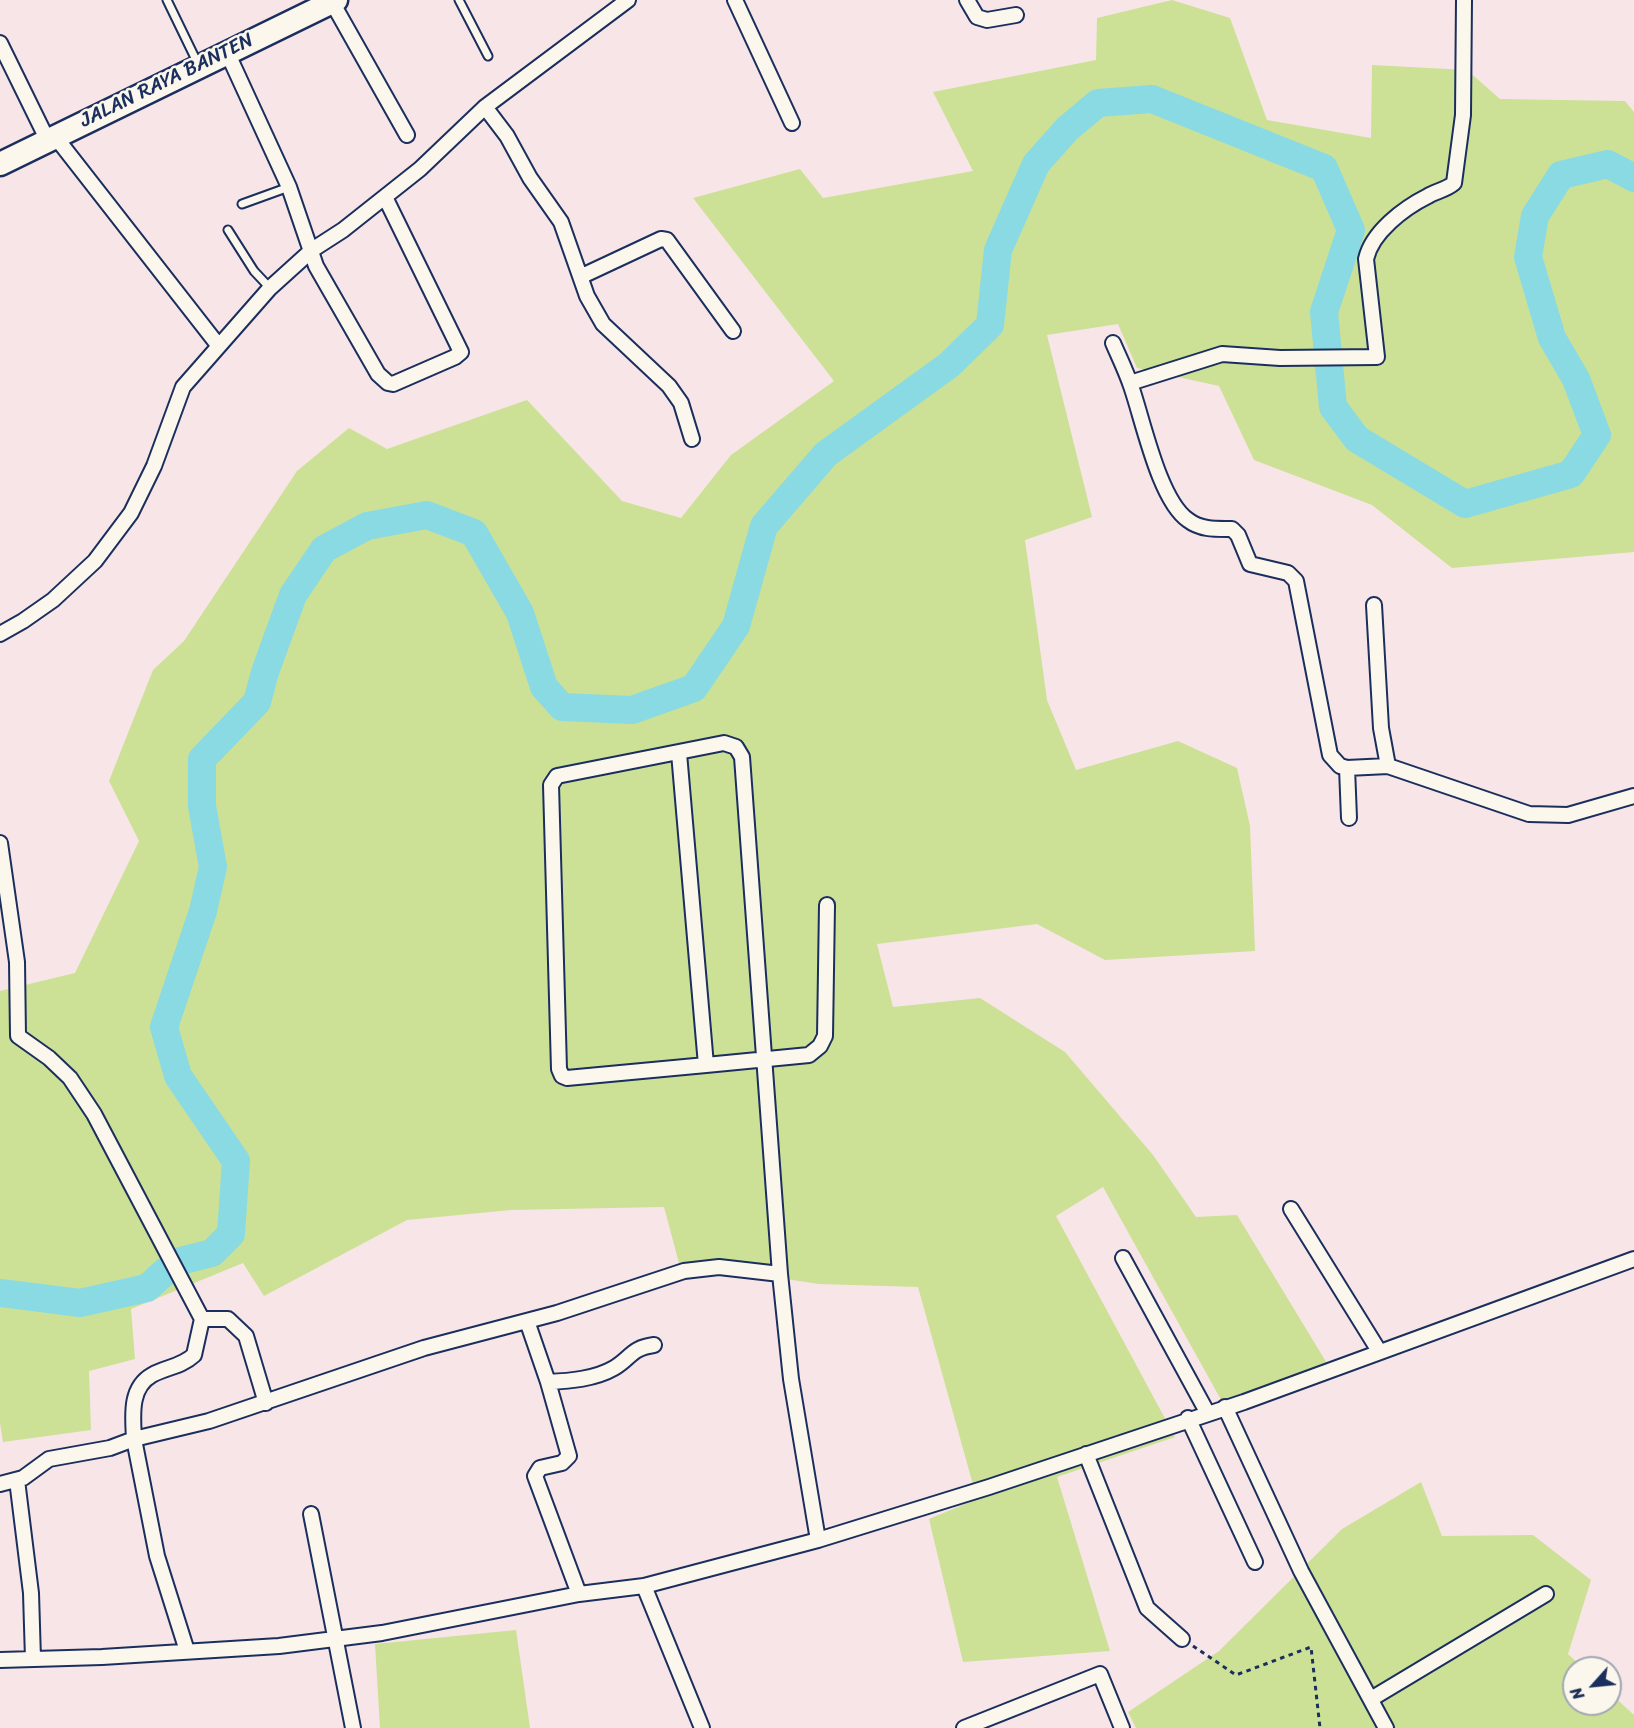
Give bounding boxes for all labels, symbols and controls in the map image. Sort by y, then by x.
street label: JALAN RAYA BANTEN [76,29,258,133]
north arrow [1562,1656,1622,1716]
text: N [1562,1682,1593,1705]

